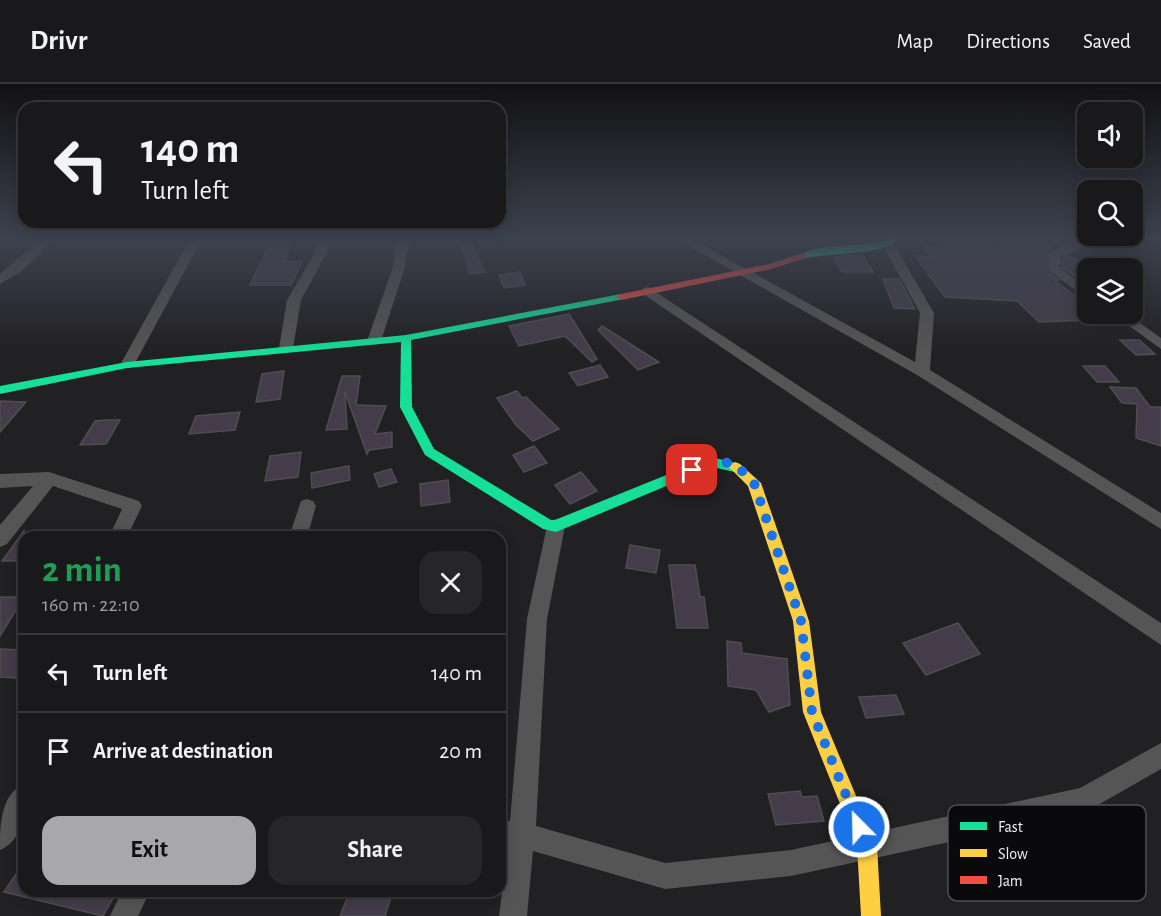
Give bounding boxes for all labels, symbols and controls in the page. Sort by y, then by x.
text: Drivr [30,27,87,55]
text: Map [897,31,933,52]
text: Directions [966,31,1050,52]
text: Saved [1083,31,1131,52]
map controls [1077,102,1143,324]
button: sound [1077,102,1143,168]
icon: left [42,126,120,204]
text: 140 m [141,128,239,170]
text: Turn left [141,177,229,204]
button: search [1077,180,1143,246]
button: layers [1077,258,1143,324]
pin [666,444,717,495]
icon: arrive [675,453,708,486]
button: close [419,551,482,614]
text: 2 min [42,552,122,588]
text: 160 m · 22:10 [42,595,140,615]
icon: left [42,657,75,690]
text: Turn left [93,662,167,684]
text: 140 m [431,662,482,684]
icon: arrive [42,735,75,768]
text: Arrive at destination [93,740,273,762]
text: 20 m [439,740,482,762]
position arrow [827,795,891,859]
legend [948,805,1146,901]
button: Exit [42,816,256,885]
button: Share [268,816,482,885]
text: Fast [998,819,1023,835]
text: Slow [998,846,1028,862]
text: Jam [998,873,1023,889]

